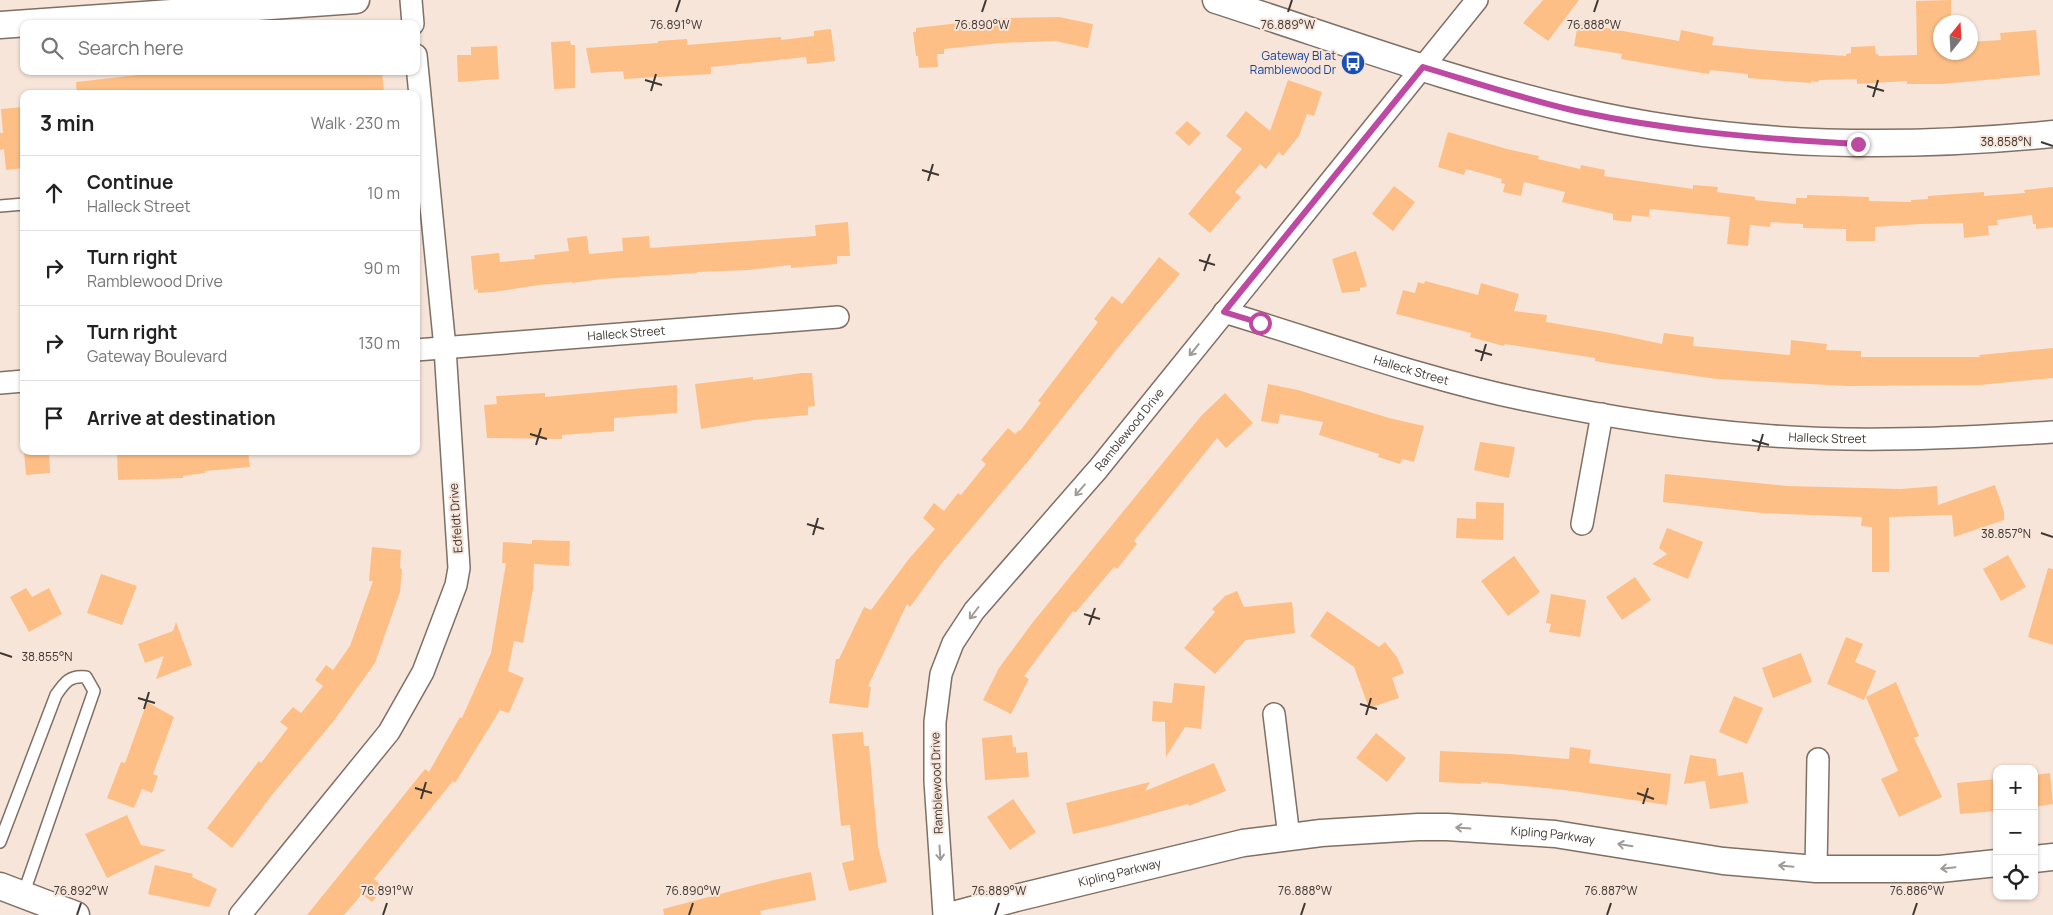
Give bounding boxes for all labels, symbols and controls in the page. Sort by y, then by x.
north arrow [1933,15,1978,60]
text: 76.891°W [650,16,703,33]
text: 76.890°W [955,16,1010,33]
text: 76.889°W [1261,16,1316,33]
text: 76.888°W [1567,16,1622,33]
search box [20,20,420,75]
icon: search [38,34,66,62]
text: Search here [78,35,184,61]
place label: Gateway Bl at Ramblewood Dr [1250,47,1337,78]
bus stop icon: Gateway Bl at Ramblewood Dr [1340,50,1366,76]
text: 3 min [40,109,94,137]
text: Walk · 230 m [311,112,400,134]
route end [1847,133,1870,156]
text: 38.858°N [1980,133,2032,150]
text: Continue [87,169,173,195]
icon: ahead [40,179,68,207]
text: 10 m [367,182,400,204]
text: Halleck Street [87,195,191,217]
text: Turn right [87,244,177,270]
icon: right [40,254,68,282]
text: 90 m [364,257,400,279]
text: Ramblewood Drive [87,270,223,292]
route start [1249,312,1272,335]
text: Turn right [87,319,177,345]
street label: Halleck Street [587,322,666,345]
icon: right [40,329,68,357]
text: 130 m [358,332,400,354]
one-way arrow [1188,343,1199,356]
text: Gateway Boulevard [87,345,227,367]
street label: Halleck Street [1371,351,1451,389]
street label: Ramblewood Drive [1091,385,1168,475]
icon: arrive [40,404,68,432]
text: Arrive at destination [87,405,276,431]
street label: Halleck Street [1788,428,1867,447]
street label: Edfeldt Drive [445,482,466,554]
one-way arrow [1075,483,1086,496]
text: 38.857°N [1981,525,2031,542]
one-way arrow [969,606,979,620]
text: 38.855°N [21,648,73,665]
street label: Ramblewood Drive [926,732,947,834]
map controls [1993,765,2038,900]
button: + [1993,765,2038,810]
button: − [1993,810,2038,855]
street label: Kipling Parkway [1510,822,1597,848]
one-way arrow [1456,824,1472,833]
one-way arrow [1617,840,1633,850]
one-way arrow [935,845,944,861]
street label: Kipling Parkway [1076,854,1163,891]
button: locate [1993,855,2038,900]
one-way arrow [1778,862,1794,871]
one-way arrow [1941,863,1957,873]
text: 76.892°W [54,882,109,899]
text: 76.891°W [361,882,414,899]
text: 76.890°W [666,882,721,899]
text: 76.889°W [972,882,1027,899]
text: 76.888°W [1278,882,1333,899]
text: 76.887°W [1584,882,1638,899]
text: 76.886°W [1890,882,1945,899]

